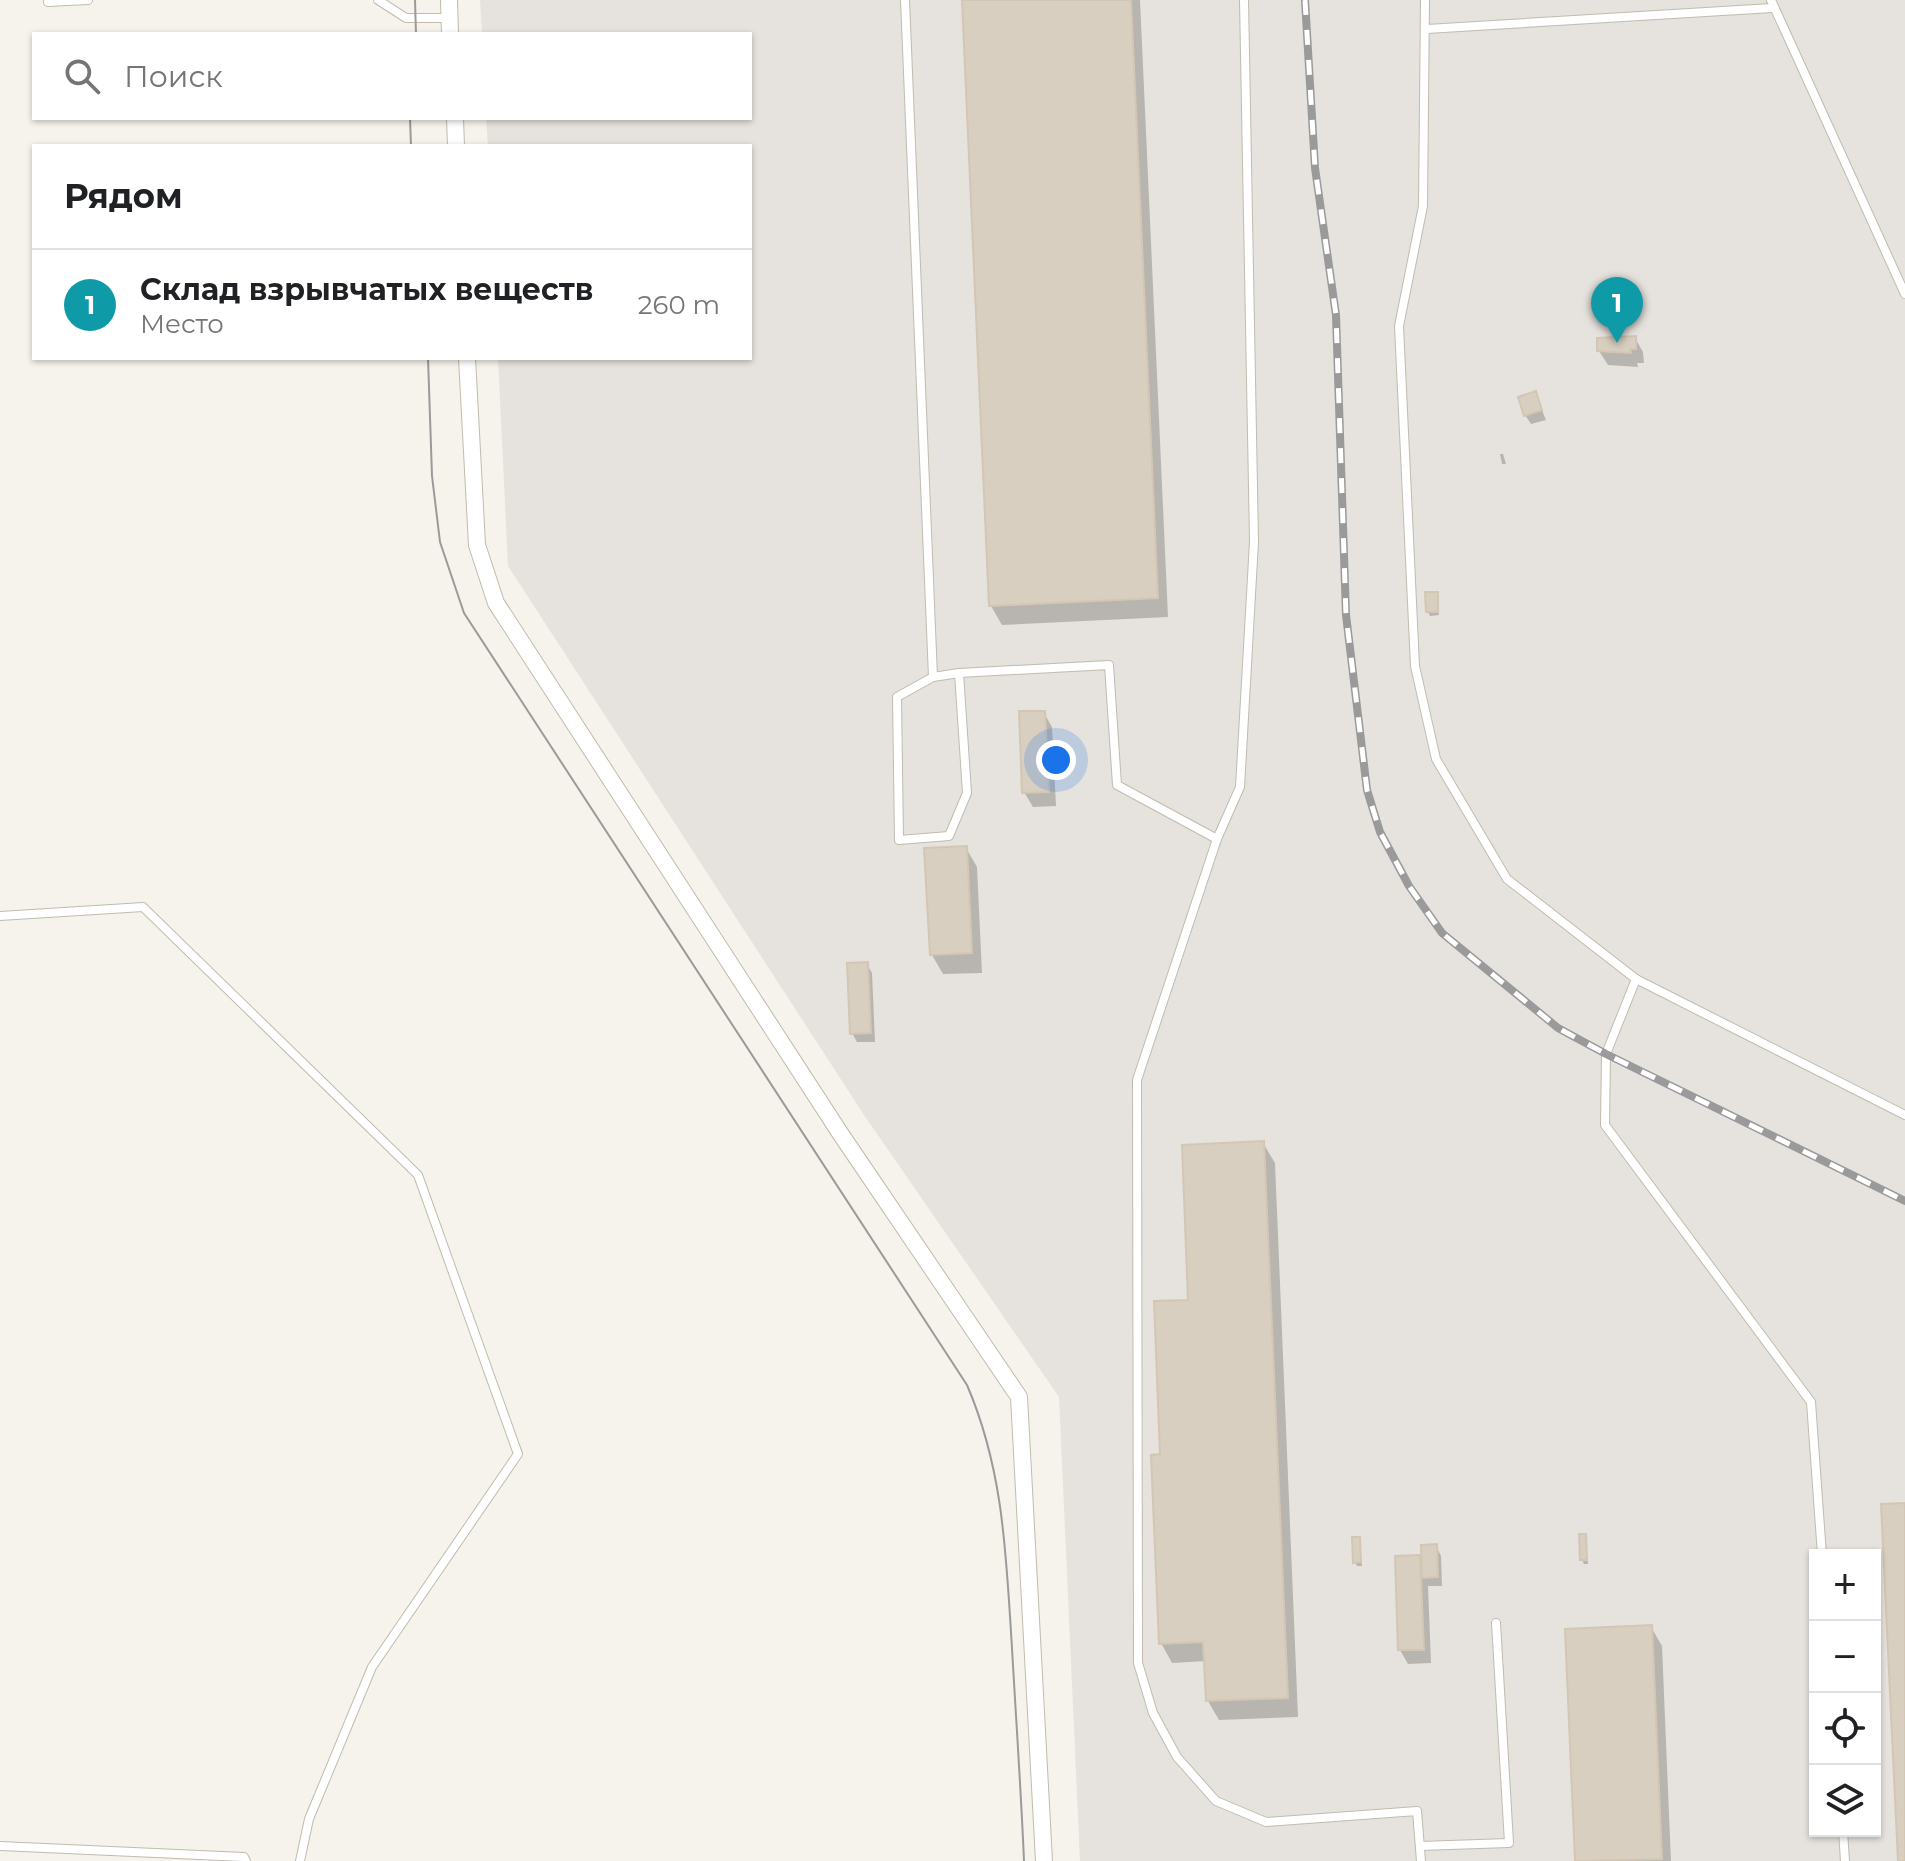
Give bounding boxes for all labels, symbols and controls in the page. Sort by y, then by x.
search box [32,32,752,120]
icon: search [60,54,104,98]
text: Поиск [124,58,223,95]
text: Рядом [64,175,183,217]
text: Склад взрывчатых веществ [140,271,593,308]
pin: 1 [1591,277,1643,343]
text: 1 [85,289,95,321]
text: 260 m [638,289,720,321]
text: Место [140,308,224,340]
your location [1036,740,1076,780]
map controls [1809,1549,1881,1837]
button: + [1809,1549,1881,1621]
button: − [1809,1621,1881,1693]
button: locate [1809,1693,1881,1765]
button: layers [1809,1765,1881,1837]

